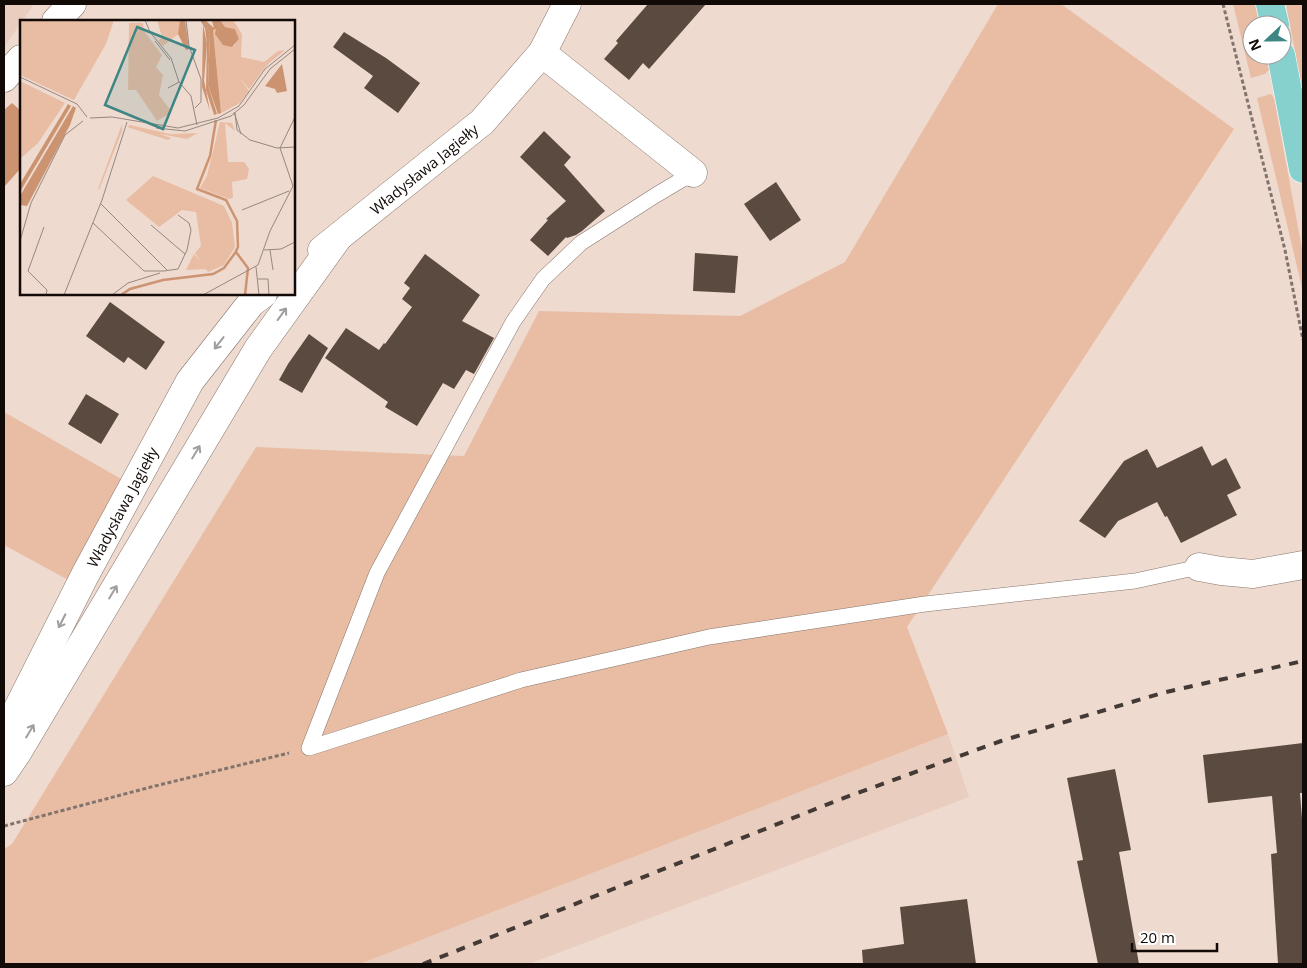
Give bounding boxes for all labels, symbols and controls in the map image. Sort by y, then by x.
north arrow [1242,15,1292,65]
inset map [20,20,295,295]
text: N [1244,36,1265,54]
street label: Władysława Jagiełły [366,119,483,219]
one-way arrow [277,308,288,321]
one-way arrow [214,336,225,349]
street label: Władysława Jagiełły [82,443,162,571]
one-way arrow [192,445,202,459]
one-way arrow [109,585,119,599]
one-way arrow [57,613,66,628]
one-way arrow [26,725,36,739]
scale bar [1132,920,1217,952]
text: 20 m [1140,927,1175,947]

